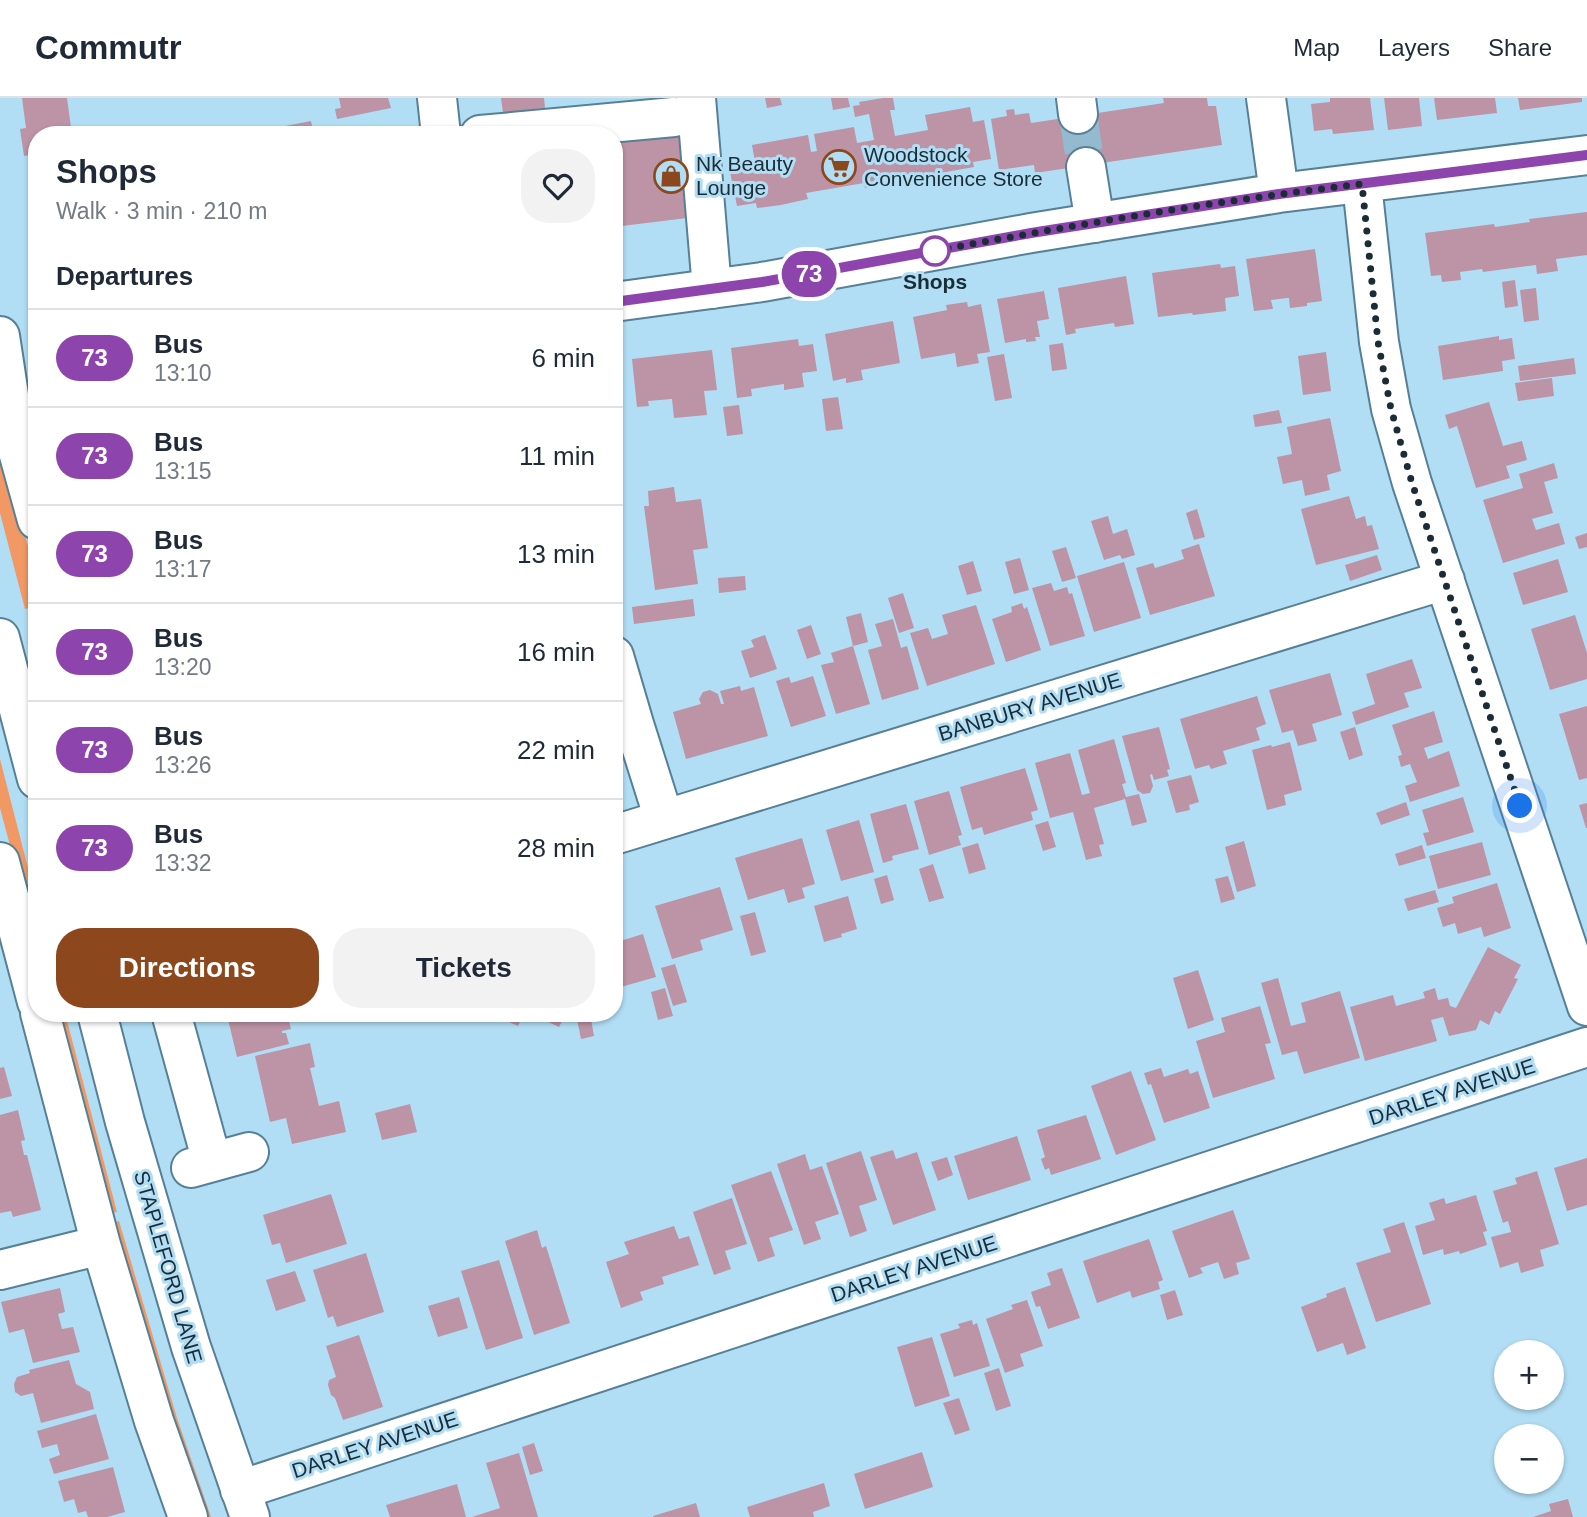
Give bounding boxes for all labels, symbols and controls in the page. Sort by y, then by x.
text: Commutr [35,29,182,66]
text: Map [1293,34,1340,61]
text: Layers [1378,34,1450,61]
text: Share [1488,34,1552,61]
place label: Woodstock Convenience Store [864,143,1043,190]
supermarket icon: Woodstock Convenience Store [820,148,858,186]
button: heart [521,149,595,223]
place label: Nk Beauty Lounge [696,152,793,199]
text: Shops [56,153,157,190]
shop icon: Nk Beauty Lounge [652,157,690,195]
text: Walk · 3 min · 210 m [56,198,267,224]
marker: Shops [920,236,950,266]
line badge: 73 [778,251,840,297]
text: 73 [796,260,822,287]
text: Departures [56,261,193,291]
place label: Shops [903,270,967,293]
text: Bus [154,329,203,359]
text: 6 min [531,343,595,373]
text: 73 [81,344,108,371]
text: 13:10 [154,360,212,386]
text: Bus [154,427,203,457]
text: 11 min [519,441,595,471]
text: 73 [81,442,108,469]
text: 13:15 [154,458,212,484]
text: Bus [154,525,203,555]
text: 13 min [517,539,595,569]
text: 73 [81,540,108,567]
text: 13:17 [154,556,212,582]
text: Bus [154,623,203,653]
text: 16 min [517,637,595,667]
text: 73 [81,638,108,665]
text: 13:20 [154,654,212,680]
street label: BANBURY AVENUE [936,668,1124,745]
text: Bus [154,721,203,751]
text: 22 min [517,735,595,765]
text: 73 [81,736,108,763]
text: 13:26 [154,752,212,778]
your location [1502,788,1537,823]
text: Bus [154,819,203,849]
text: 28 min [517,833,595,863]
text: 73 [81,834,108,861]
text: 13:32 [154,850,212,876]
button: Directions [56,928,319,1008]
button: Tickets [333,928,595,1008]
street label: DARLEY AVENUE [1366,1054,1538,1129]
street label: STAPLEFORD LANE [130,1168,207,1366]
street label: DARLEY AVENUE [828,1231,1000,1306]
map controls [1494,1340,1564,1494]
button: + [1494,1340,1564,1410]
street label: DARLEY AVENUE [289,1407,461,1482]
button: − [1494,1424,1564,1494]

